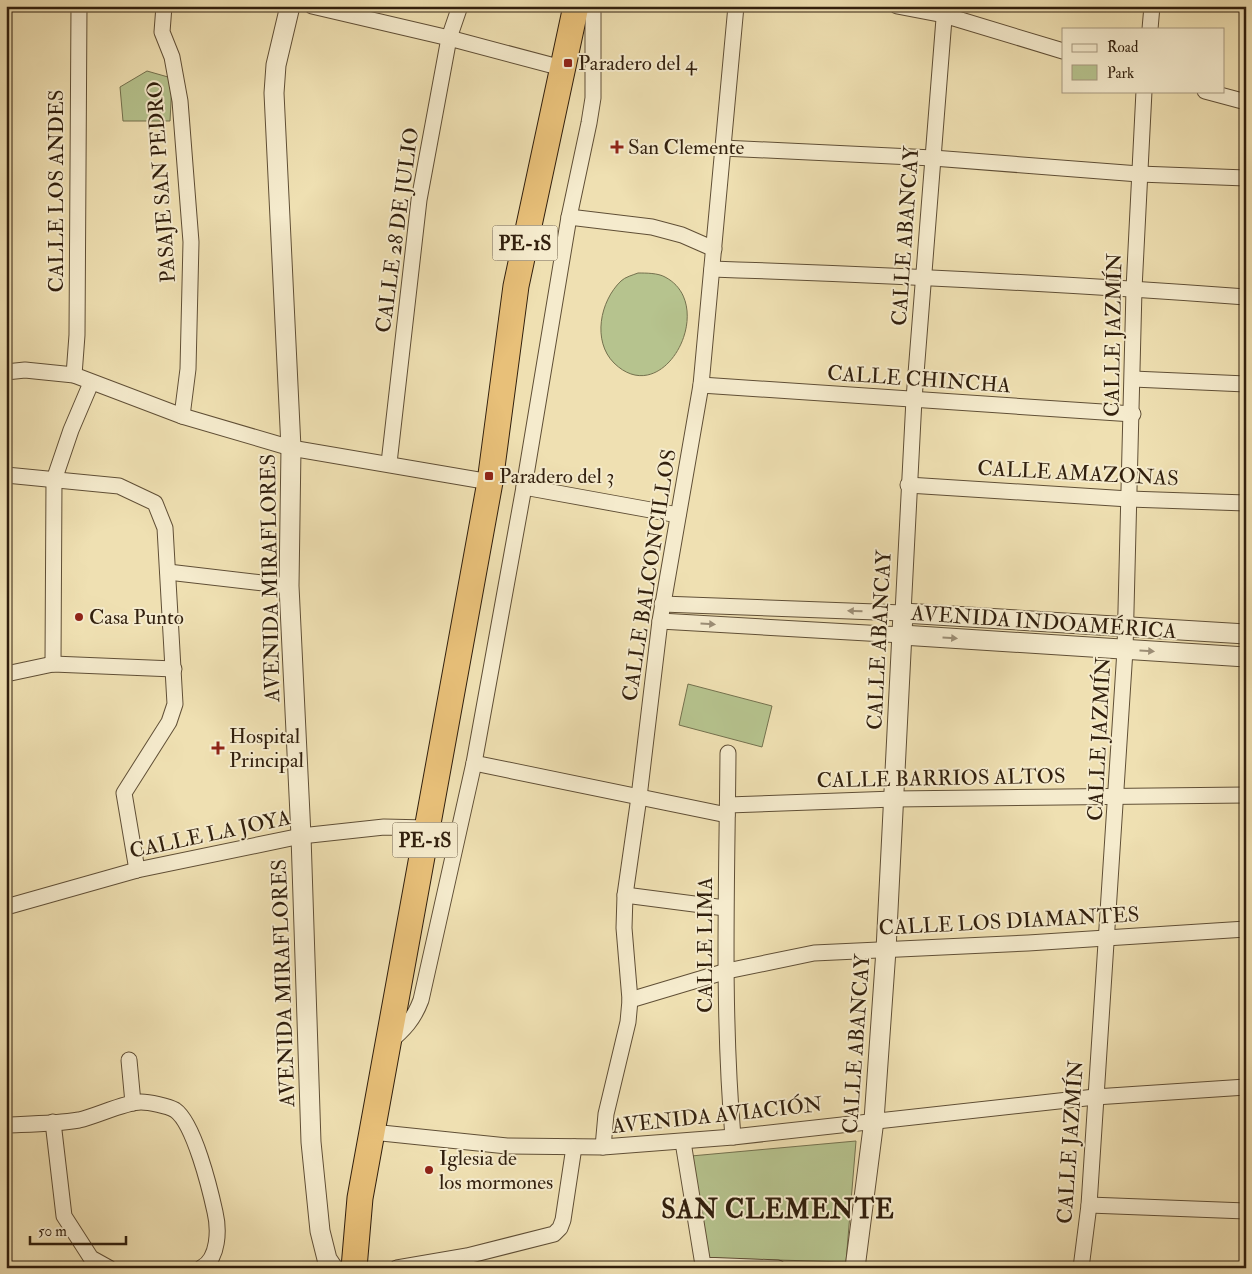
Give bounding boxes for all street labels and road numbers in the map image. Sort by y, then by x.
street label: PASAJE SAN PEDRO [141,80,182,284]
street label: CALLE LOS ANDES [43,90,70,292]
street label: CALLE 28 DE JULIO [370,126,425,334]
street label: CALLE ABANCAY [886,145,925,327]
road number: PE-1S [492,226,558,260]
street label: CALLE JAZMÍN [1099,253,1128,417]
street label: CALLE CHINCHA [826,360,1012,399]
street label: CALLE BALCONCILLOS [616,447,683,703]
street label: AVENIDA MIRAFLORES [255,454,286,703]
street label: CALLE AMAZONAS [977,455,1179,492]
street label: CALLE ABANCAY [861,549,898,731]
street label: AVENIDA INDOAMÉRICA [909,600,1178,645]
street label: CALLE JAZMÍN [1082,656,1117,822]
street label: CALLE BARRIOS ALTOS [816,763,1066,794]
street label: CALLE LA JOYA [127,804,293,865]
road number: PE-1S [392,822,458,858]
street label: AVENIDA MIRAFLORES [266,859,301,1108]
street label: CALLE LIMA [692,877,719,1013]
street label: CALLE LOS DIAMANTES [878,901,1140,942]
street label: CALLE ABANCAY [837,953,876,1135]
street label: CALLE JAZMÍN [1051,1059,1090,1225]
street label: AVENIDA AVIACIÓN [609,1091,824,1140]

